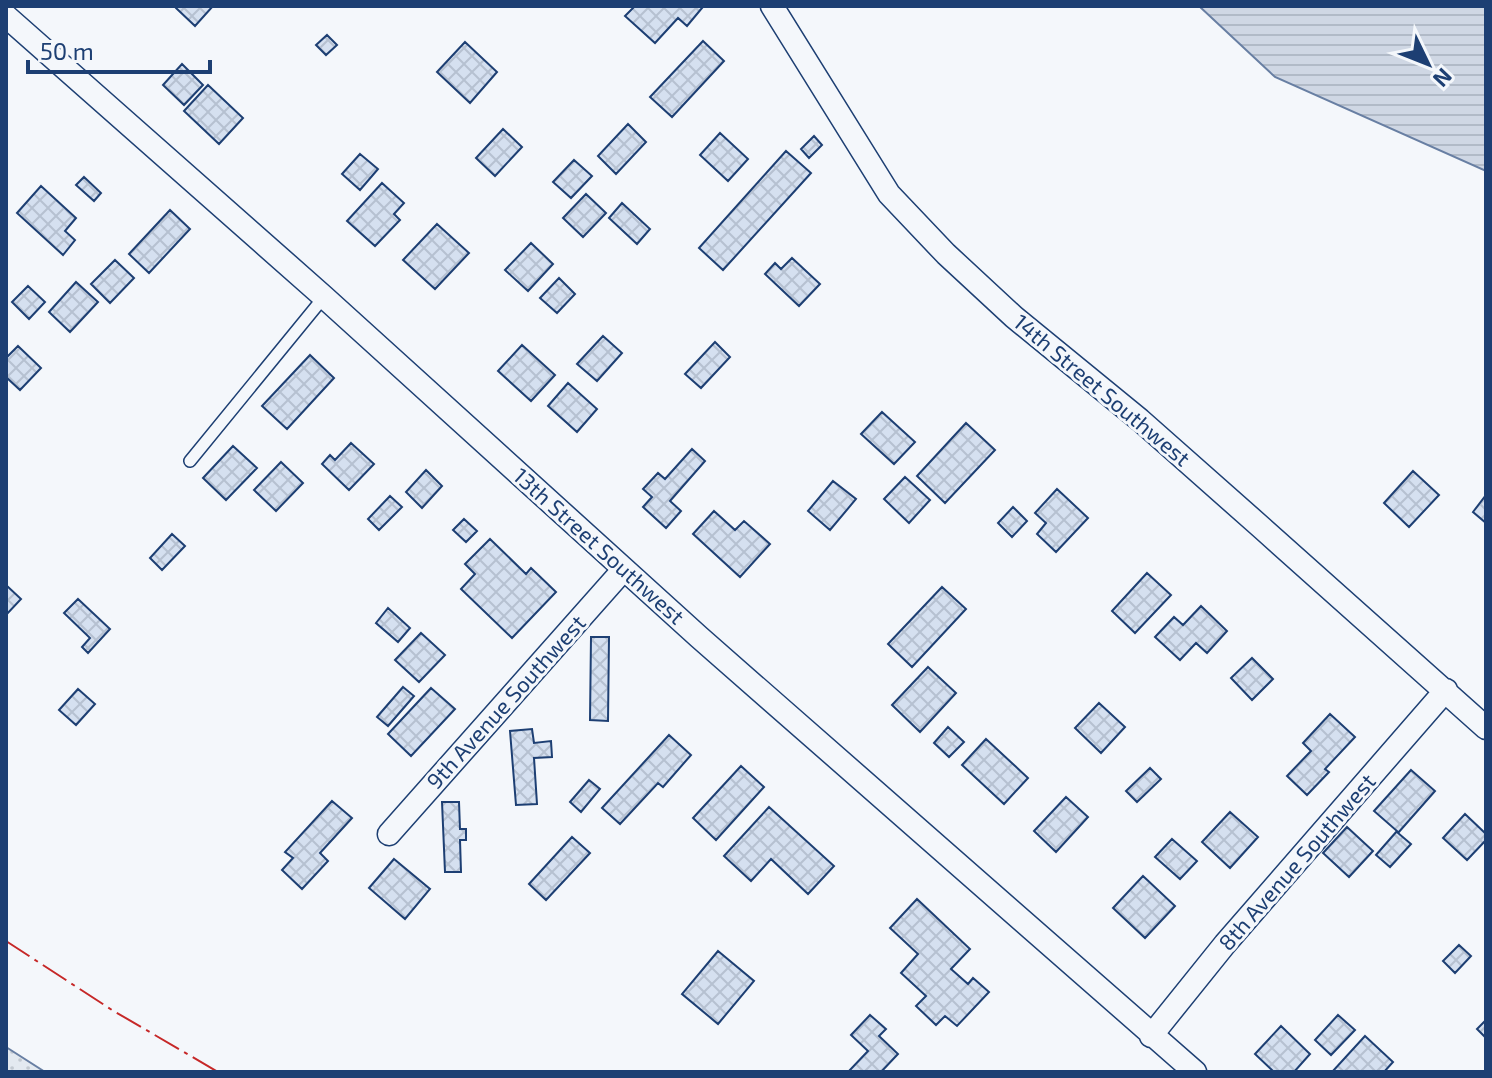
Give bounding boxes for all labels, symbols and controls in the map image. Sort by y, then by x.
scale bar [28,24,210,74]
north arrow [1388,24,1468,104]
text: 50 m [40,36,94,65]
text: N [1428,64,1458,93]
street label: 14th Street Southwest [1009,308,1196,471]
street label: 13th Street Southwest [509,462,691,629]
street label: 9th Avenue Southwest [420,609,590,794]
street label: 8th Avenue Southwest [1212,768,1380,955]

